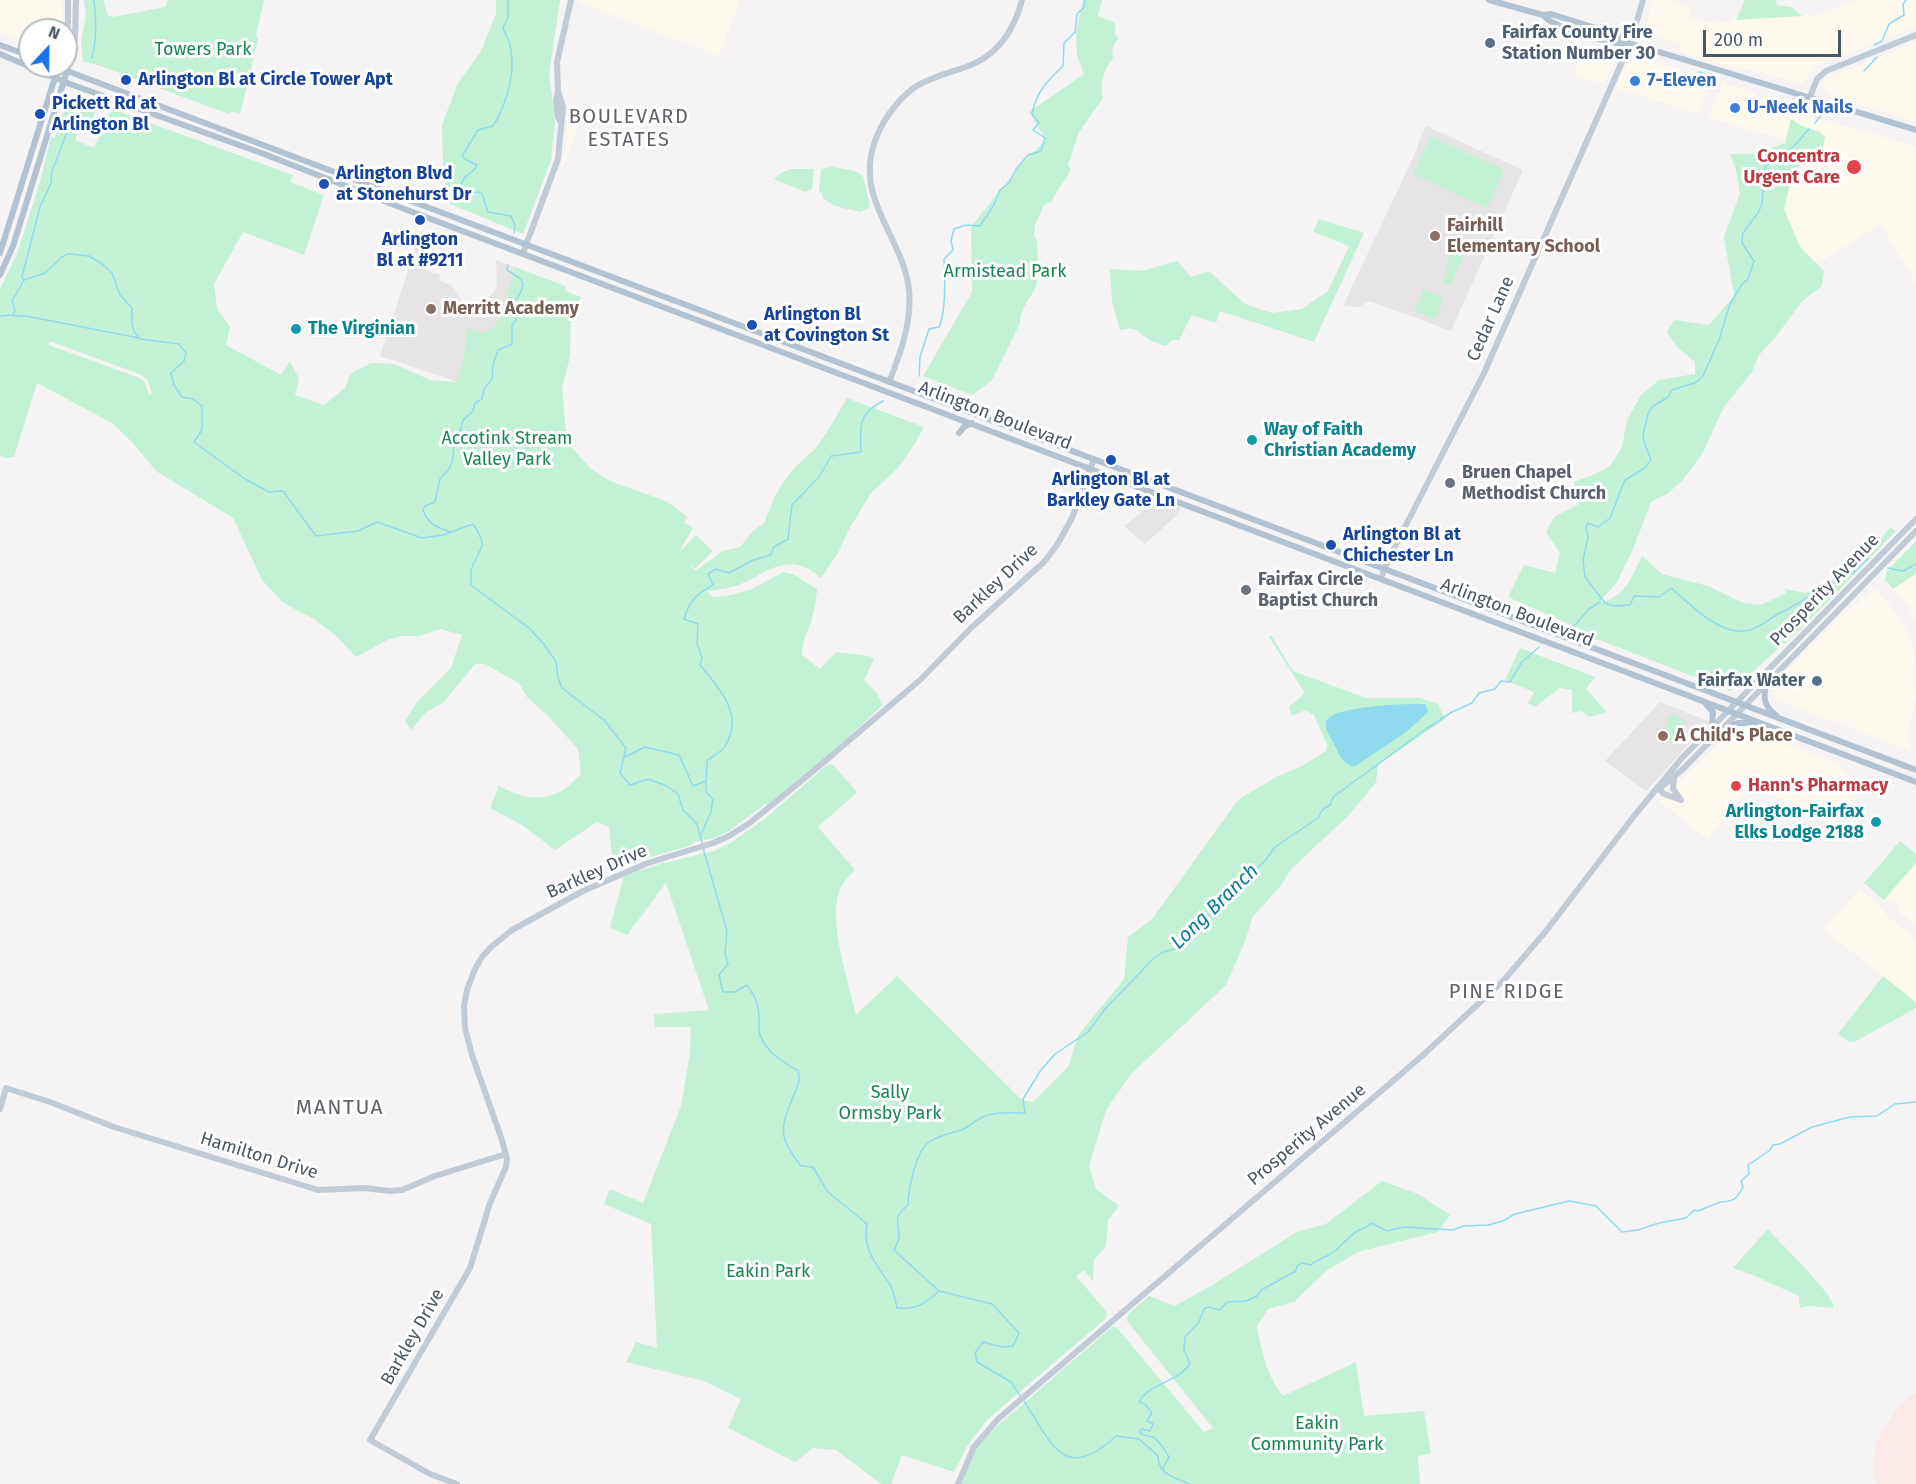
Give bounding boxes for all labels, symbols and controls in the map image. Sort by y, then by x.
north arrow [18,18,78,78]
scale bar [1706,18,1844,56]
text: N [46,22,63,43]
place label: Fairfax County Fire Station Number 30 [1502,22,1656,64]
text: 200 m [1714,29,1763,51]
marker: Fairfax County Fire Station Number 30 [1483,36,1497,50]
park label: Towers Park [155,39,251,61]
place label: Arlington Bl at Circle Tower Apt [138,69,393,91]
place label: 7-Eleven [1647,70,1717,92]
marker: Arlington Bl at Circle Tower Apt [119,73,133,87]
marker: 7-Eleven [1628,74,1642,88]
place label: Pickett Rd at Arlington Bl [52,93,157,136]
place label: U-Neek Nails [1747,97,1853,119]
marker: U-Neek Nails [1728,101,1742,115]
district label: BOULEVARD ESTATES [569,105,689,152]
marker: Pickett Rd at Arlington Bl [33,107,47,121]
place label: Concentra Urgent Care [1744,146,1840,188]
marker: Concentra Urgent Care [1845,158,1863,176]
place label: Arlington Blvd at Stonehurst Dr [336,163,471,206]
marker: Arlington Blvd at Stonehurst Dr [317,177,331,191]
marker: Arlington Bl at #9211 [413,213,427,227]
place label: Fairhill Elementary School [1447,215,1600,258]
place label: Arlington Bl at #9211 [377,229,463,272]
marker: Fairhill Elementary School [1428,229,1442,243]
park label: Armistead Park [944,261,1066,283]
street label: Cedar Lane [1463,273,1519,365]
place label: Merritt Academy [443,298,579,320]
marker: Merritt Academy [424,302,438,316]
place label: Arlington Bl at Covington St [764,304,889,346]
place label: The Virginian [308,318,415,340]
marker: Arlington Bl at Covington St [745,318,759,332]
marker: The Virginian [289,322,303,336]
street label: Arlington Boulevard [916,377,1074,455]
place label: Way of Faith Christian Academy [1264,419,1416,462]
park label: Accotink Stream Valley Park [442,428,572,470]
marker: Way of Faith Christian Academy [1245,433,1259,447]
marker: Arlington Bl at Barkley Gate Ln [1104,453,1118,467]
place label: Bruen Chapel Methodist Church [1462,462,1606,504]
place label: Arlington Bl at Barkley Gate Ln [1047,469,1175,512]
marker: Bruen Chapel Methodist Church [1443,476,1457,490]
place label: Arlington Bl at Chichester Ln [1343,524,1461,566]
street label: Prosperity Avenue [1766,529,1884,651]
marker: Arlington Bl at Chichester Ln [1324,538,1338,552]
street label: Barkley Drive [949,539,1043,629]
place label: Fairfax Circle Baptist Church [1258,569,1378,612]
street label: Arlington Boulevard [1438,574,1596,652]
marker: Fairfax Circle Baptist Church [1239,583,1253,597]
place label: Fairfax Water [1697,670,1805,692]
marker: Fairfax Water [1810,674,1824,688]
place label: A Child's Place [1675,725,1793,747]
marker: A Child's Place [1656,729,1670,743]
place label: Hann's Pharmacy [1748,775,1888,797]
marker: Hann's Pharmacy [1729,779,1743,793]
place label: Arlington-Fairfax Elks Lodge 2188 [1726,801,1864,844]
marker: Arlington-Fairfax Elks Lodge 2188 [1869,815,1883,829]
street label: Barkley Drive [543,840,651,904]
water label: Long Branch [1166,859,1264,955]
district label: PINE RIDGE [1449,980,1565,1004]
street label: Prosperity Avenue [1243,1079,1371,1191]
park label: Sally Ormsby Park [839,1082,941,1124]
district label: MANTUA [296,1095,384,1121]
street label: Hamilton Drive [197,1128,321,1184]
park label: Eakin Park [726,1261,810,1283]
street label: Barkley Drive [377,1285,449,1389]
park label: Eakin Community Park [1251,1413,1383,1456]

